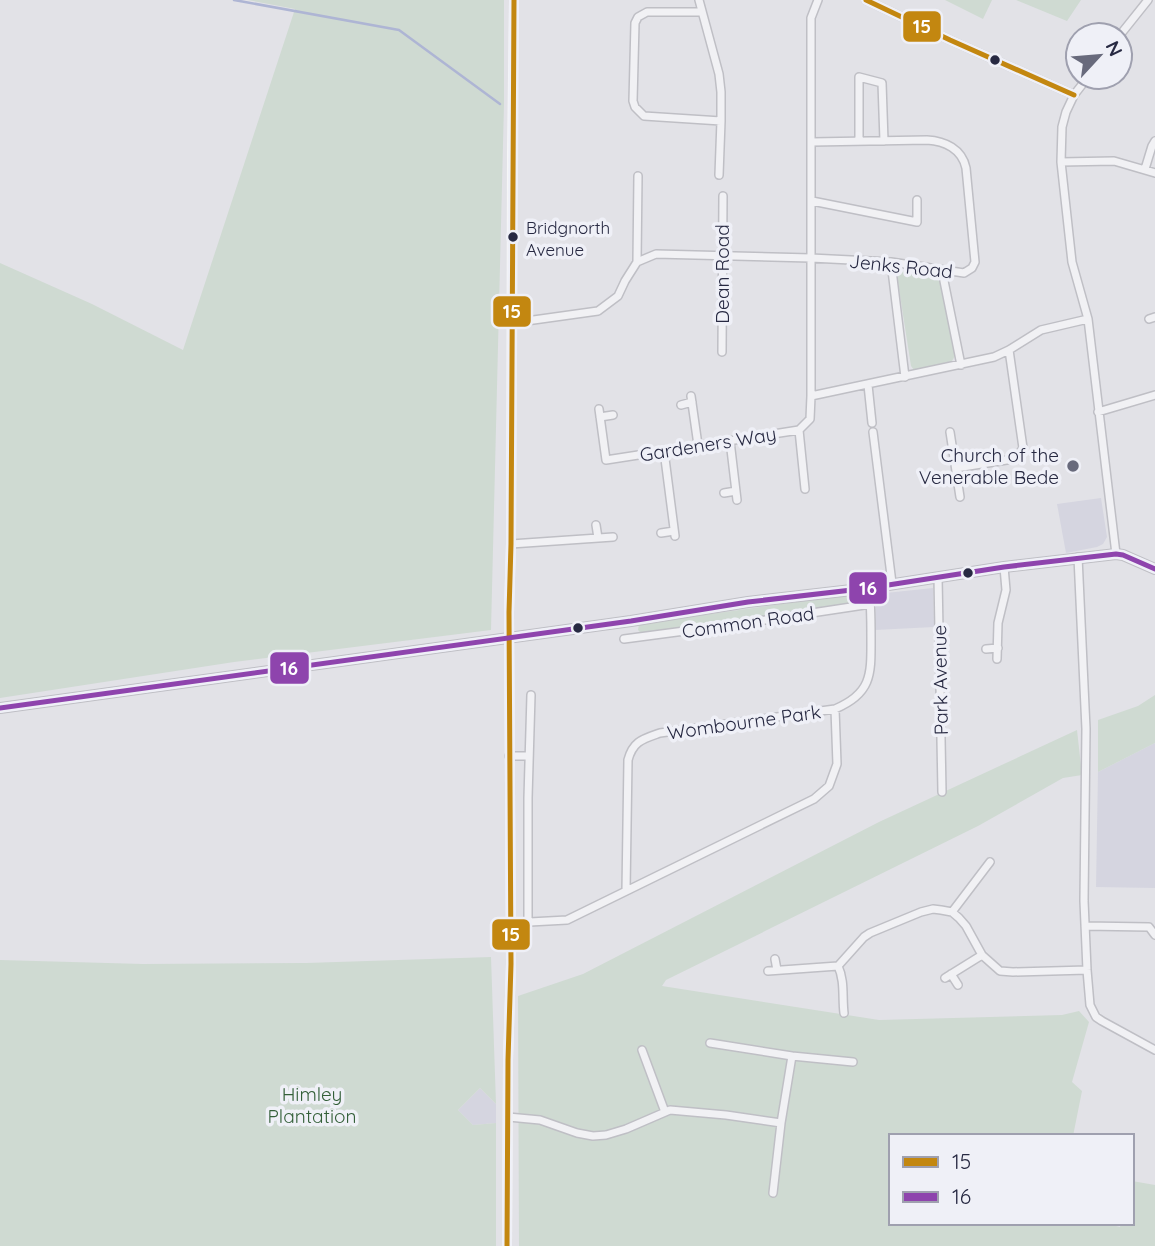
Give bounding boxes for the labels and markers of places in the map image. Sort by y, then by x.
unlabelled marker [988,53,1002,67]
place label: Bridgnorth Avenue [526,217,610,260]
marker: Bridgnorth Avenue [506,230,520,244]
place label: Church of the Venerable Bede [919,443,1059,489]
marker: Church of the Venerable Bede [1065,458,1081,474]
unlabelled marker [961,566,975,580]
unlabelled marker [571,621,585,635]

